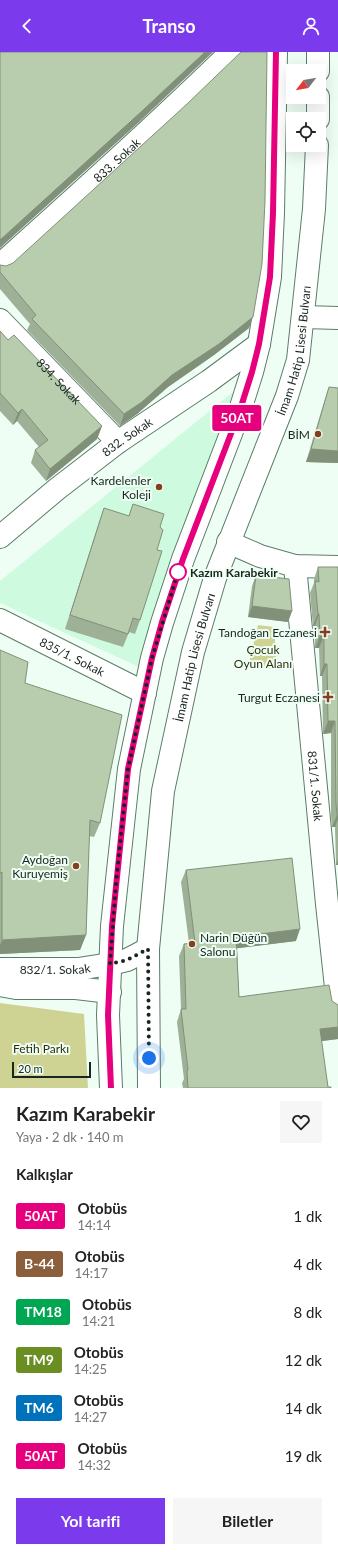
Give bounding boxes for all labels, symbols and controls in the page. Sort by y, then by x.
icon: back [16,15,38,37]
text: Transo [142,15,196,37]
icon: person [300,15,322,37]
north arrow [286,64,326,104]
map controls [286,64,326,152]
button: locate [286,112,326,152]
street label: 833. Sokak [90,134,144,185]
street label: İmam Hatip Lisesi Bulvarı [273,285,313,417]
street label: 834. Sokak [33,355,85,408]
line badge: 50AT [209,405,265,431]
text: 50AT [220,409,254,426]
street label: 832. Sokak [99,413,156,459]
place label: BİM [288,427,310,442]
marker: BİM [313,429,323,439]
place label: Kardelenler Koleji [91,473,152,502]
marker: Kardelenler Koleji [154,482,164,492]
marker: Kazım Karabekir [169,563,187,581]
place label: Kazım Karabekir [190,565,278,580]
street label: İmam Hatip Lisesi Bulvarı [171,591,218,723]
place label: Tandoğan Eczanesi [218,625,317,640]
marker: Tandoğan Eczanesi [320,627,330,637]
street label: 835/1. Sokak [37,634,108,679]
park label: Çocuk Oyun Alanı [234,642,292,671]
place label: Turgut Eczanesi [238,690,320,705]
marker: Turgut Eczanesi [323,692,333,702]
street label: 831/1. Sokak [305,750,327,823]
place label: Aydoğan Kuruyemiş [12,852,68,881]
marker: Aydoğan Kuruyemiş [71,861,81,871]
place label: Narin Düğün Salonu [200,930,267,959]
marker: Narin Düğün Salonu [187,939,197,949]
street label: 832/1. Sokak [20,960,92,977]
park label: Fetih Parkı [13,1041,69,1056]
your location [139,1048,159,1068]
scale bar [12,1060,91,1079]
text: 20 m [18,1062,43,1075]
button: heart [280,1101,322,1143]
text: Kazım Karabekir [16,1102,155,1125]
text: Yaya · 2 dk · 140 m [16,1129,123,1145]
text: Kalkışlar [16,1165,73,1183]
text: Otobüs [77,1199,127,1217]
text: 50AT [24,1207,57,1224]
text: 1 dk [293,1207,322,1225]
text: 14:14 [77,1217,111,1233]
text: Otobüs [75,1247,125,1265]
text: B-44 [24,1255,55,1272]
text: 4 dk [293,1255,322,1273]
text: 14:17 [75,1265,108,1281]
text: Otobüs [82,1295,132,1313]
text: TM18 [24,1303,62,1320]
text: 8 dk [293,1303,322,1321]
text: 14:21 [82,1313,115,1329]
text: Otobüs [74,1343,124,1361]
text: TM9 [24,1351,54,1368]
text: 12 dk [285,1351,322,1369]
text: 14:25 [74,1361,107,1377]
text: Otobüs [74,1391,124,1409]
text: TM6 [24,1399,54,1416]
text: 14 dk [285,1399,322,1417]
text: 14:27 [74,1409,107,1425]
text: Otobüs [77,1439,127,1457]
text: 50AT [24,1447,57,1464]
text: 19 dk [285,1447,322,1465]
text: 14:32 [77,1457,111,1473]
button: Yol tarifi [16,1498,165,1544]
button: Biletler [173,1498,322,1544]

